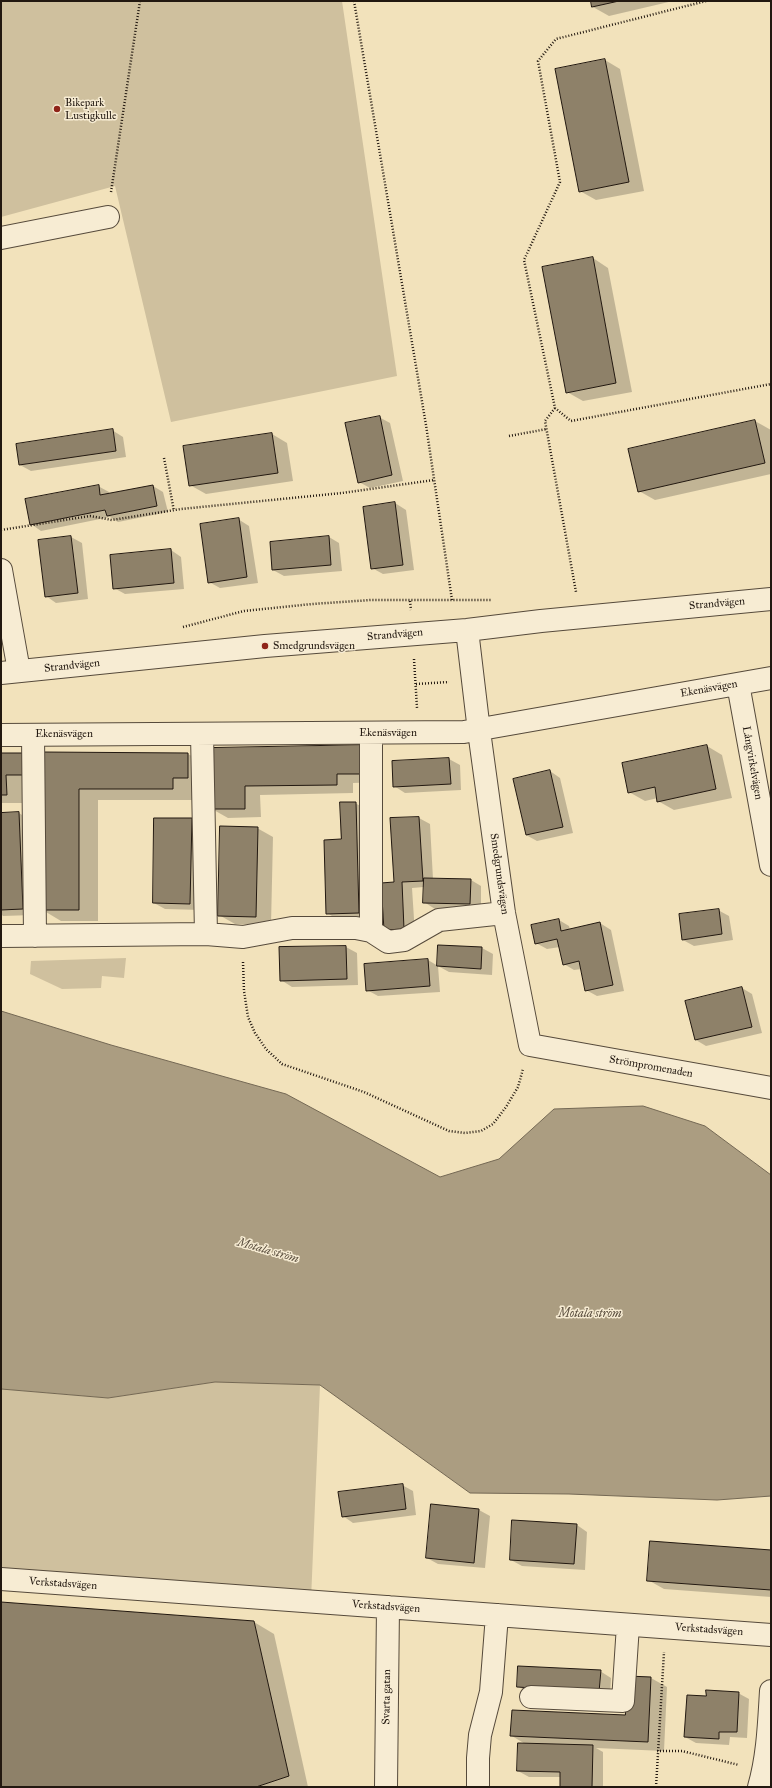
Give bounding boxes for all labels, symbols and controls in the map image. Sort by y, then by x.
place label: Bikepark Lustigkulle [65,96,117,122]
marker: Bikepark Lustigkulle [52,104,62,114]
street label: Strandvägen [689,595,745,613]
street label: Strandvägen [367,626,423,644]
place label: Smedgrundsvägen [273,639,355,653]
marker: Smedgrundsvägen [260,641,270,651]
street label: Strandvägen [43,657,101,675]
street label: Ekenäsvägen [679,677,739,701]
street label: Långvirkelvägen [739,725,765,801]
street label: Ekenäsvägen [359,726,417,740]
street label: Ekenäsvägen [35,727,93,741]
street label: Smedgrundsvägen [487,833,511,915]
street label: Strömpromenaden [608,1053,694,1081]
water label: Motala ström [236,1235,300,1267]
water label: Motala ström [558,1307,622,1321]
street label: Verkstadsvägen [28,1575,98,1593]
street label: Verkstadsvägen [351,1598,421,1616]
street label: Verkstadsvägen [674,1621,744,1639]
street label: Svarta gatan [380,1669,394,1725]

